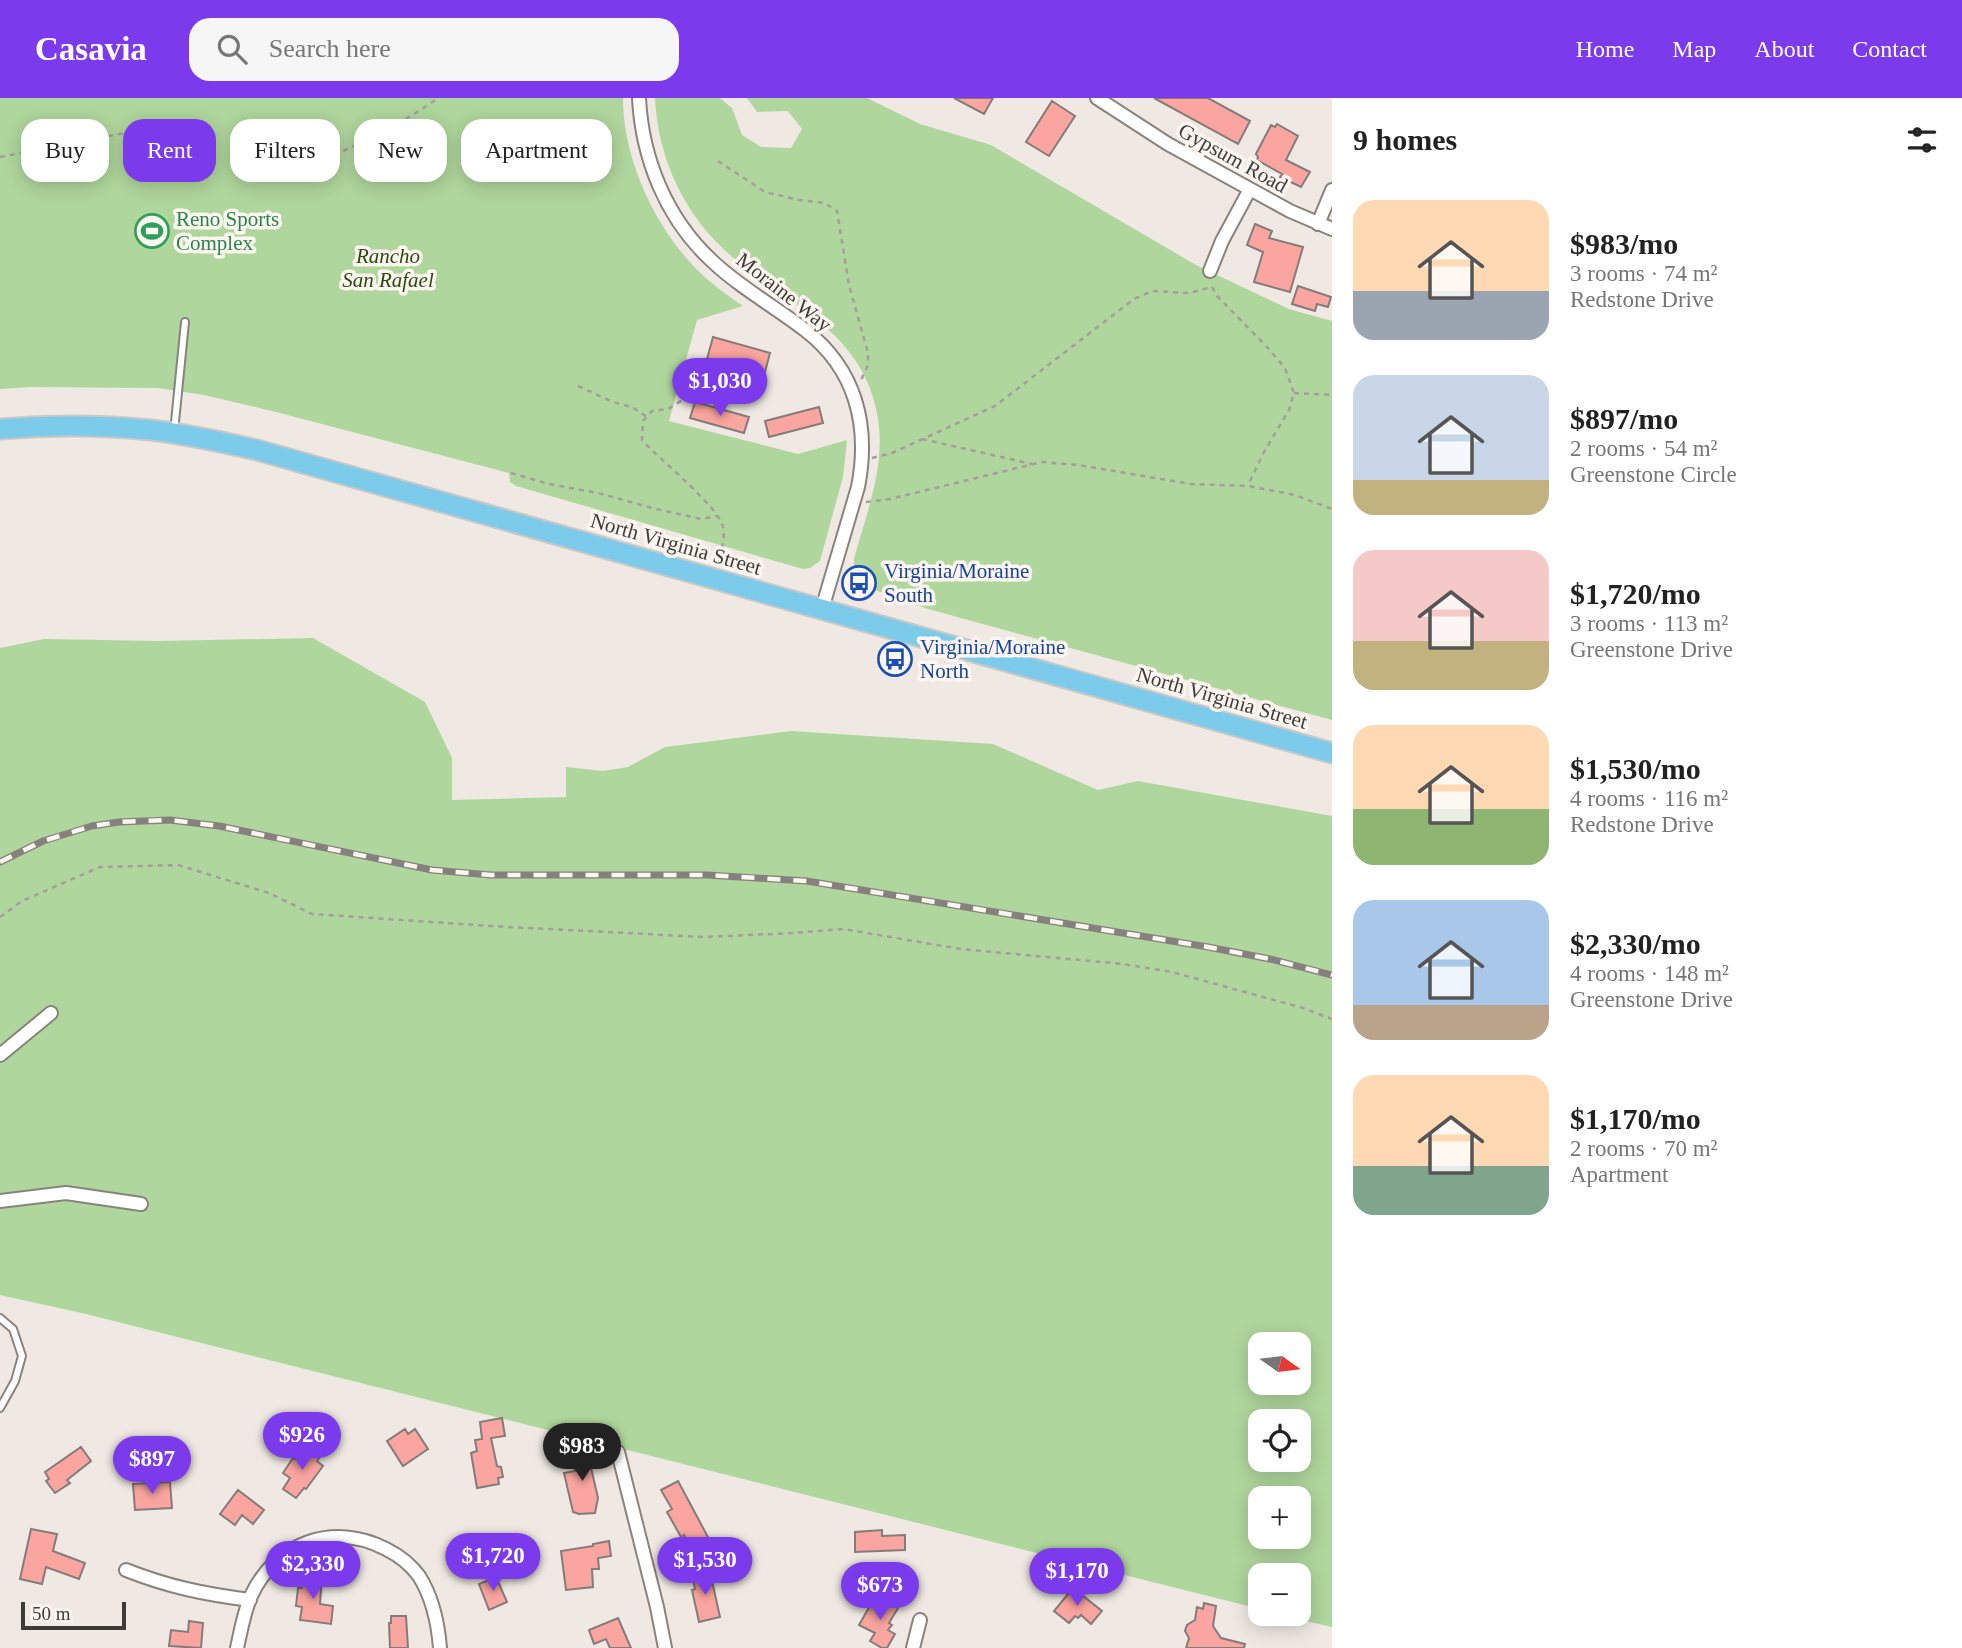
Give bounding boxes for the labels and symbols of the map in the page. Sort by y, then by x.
street label: Gypsum Road [1174,118,1292,198]
place label: Reno Sports Complex [176,207,279,255]
sports icon: Reno Sports Complex [133,212,171,250]
park label: Rancho San Rafael [342,244,434,292]
street label: Moraine Way [732,247,837,337]
pin: $1,030 [663,358,777,418]
street label: North Virginia Street [588,508,764,580]
place label: Virginia/Moraine South [884,559,1029,607]
bus stop icon: Virginia/Moraine South [840,564,878,602]
place label: Virginia/Moraine North [920,635,1065,683]
bus stop icon: Virginia/Moraine North [876,640,914,678]
street label: North Virginia Street [1134,662,1310,734]
north arrow [1248,1332,1311,1395]
pin: $926 [261,1412,343,1472]
pin: $983 [541,1424,623,1483]
pin: $897 [111,1436,193,1496]
pin: $1,720 [436,1534,550,1593]
pin: $1,530 [648,1538,762,1597]
pin: $2,330 [256,1542,370,1601]
pin: $1,170 [1020,1548,1134,1608]
pin: $673 [839,1562,921,1622]
scale bar [21,1599,126,1631]

